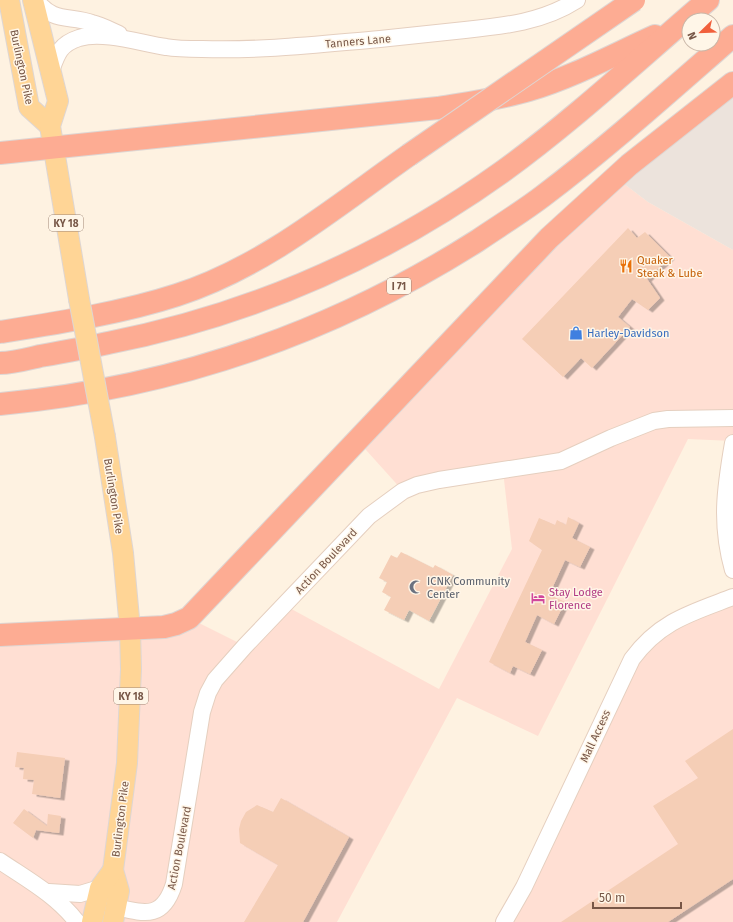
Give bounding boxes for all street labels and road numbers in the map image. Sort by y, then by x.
street label: Burlington Pike [7,28,36,106]
street label: Tanners Lane [325,32,391,51]
road number: KY 18 [49,215,83,231]
road number: I 71 [387,278,411,294]
street label: Burlington Pike [101,457,126,535]
street label: Action Boulevard [293,526,360,597]
road number: KY 18 [114,688,148,704]
street label: Mall Access [578,708,613,764]
street label: Burlington Pike [109,780,132,858]
street label: Action Boulevard [165,805,194,891]

